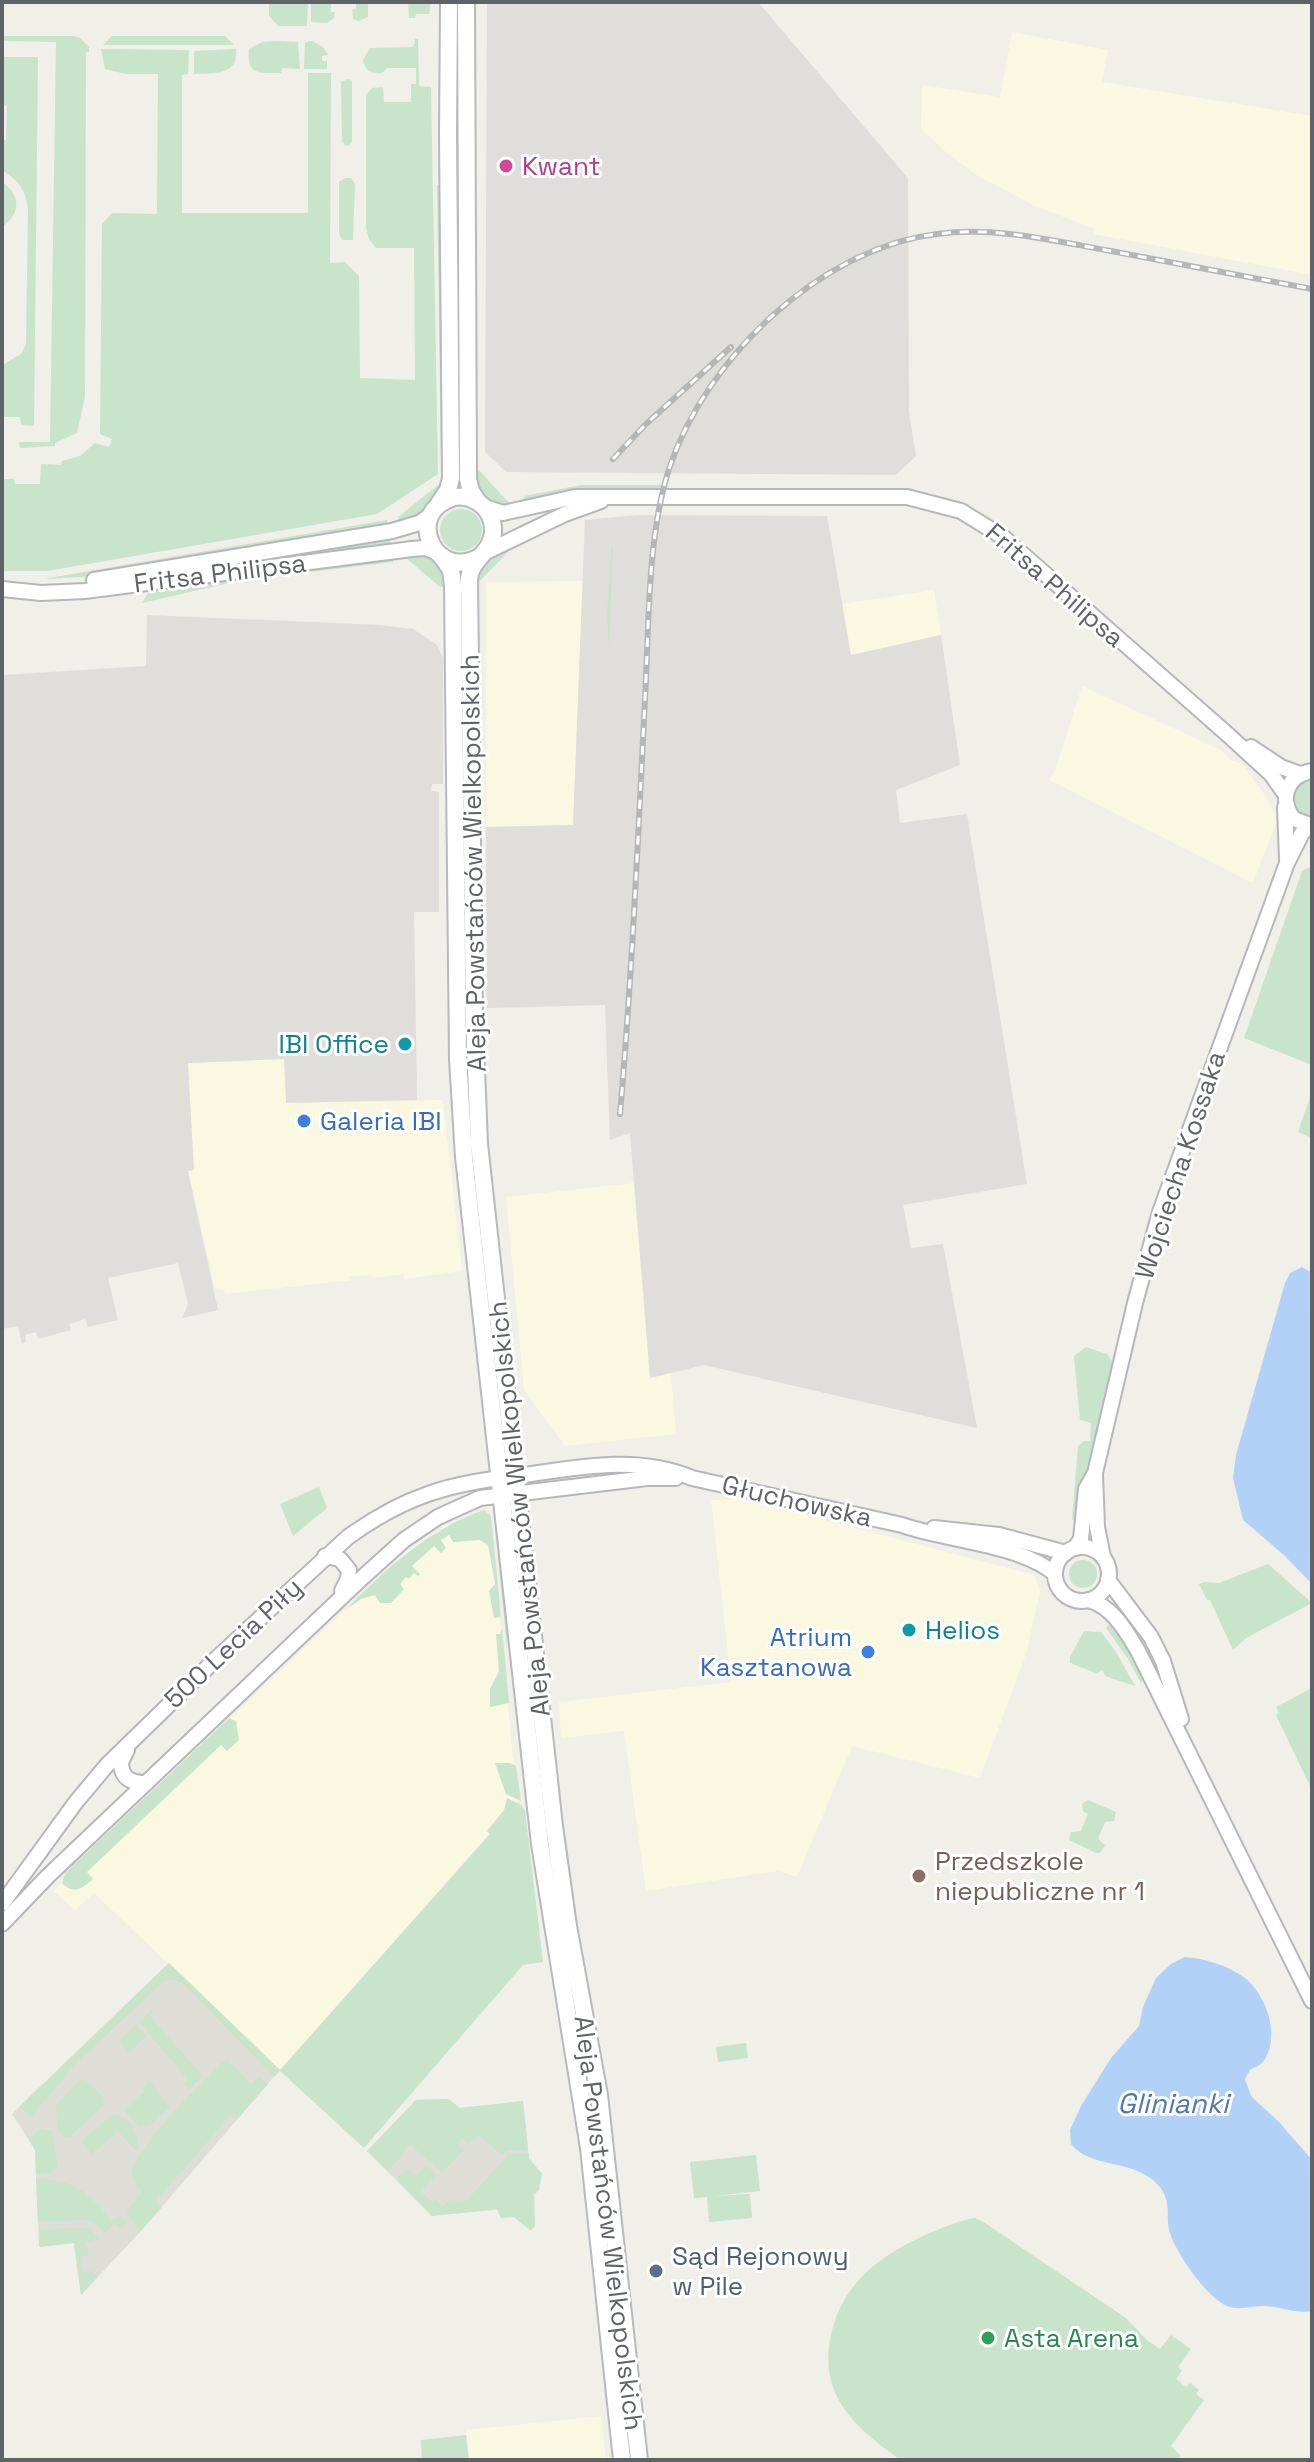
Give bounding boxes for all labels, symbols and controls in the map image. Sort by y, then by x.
place label: Kwant [522,149,600,183]
marker: Kwant [497,157,515,175]
street label: Fritsa Philipsa [978,515,1132,655]
street label: Fritsa Philipsa [132,546,308,600]
street label: Aleja Powstańców Wielkopolskich [452,654,494,1072]
place label: IBI Office [279,1027,389,1061]
marker: IBI Office [396,1035,414,1053]
street label: Wojciecha Kossaka [1127,1047,1233,1283]
place label: Galeria IBI [320,1104,442,1138]
marker: Galeria IBI [295,1112,313,1130]
street label: Aleja Powstańców Wielkopolskich [480,1299,558,1719]
street label: Głuchowska [719,1467,875,1535]
street label: 500 Lecia Piły [157,1571,309,1715]
place label: Helios [925,1613,1000,1647]
place label: Atrium Kasztanowa [700,1620,852,1684]
marker: Helios [900,1621,918,1639]
marker: Atrium Kasztanowa [859,1643,877,1661]
place label: Przedszkole niepubliczne nr 1 [935,1844,1145,1908]
marker: Przedszkole niepubliczne nr 1 [910,1867,928,1885]
street label: Aleja Powstańców Wielkopolskich [567,2014,651,2432]
water label: Glinianki [1117,2085,1232,2121]
place label: Sąd Rejonowy w Pile [672,2239,849,2303]
marker: Sąd Rejonowy w Pile [647,2262,665,2280]
place label: Asta Arena [1004,2321,1139,2355]
marker: Asta Arena [979,2329,997,2347]

